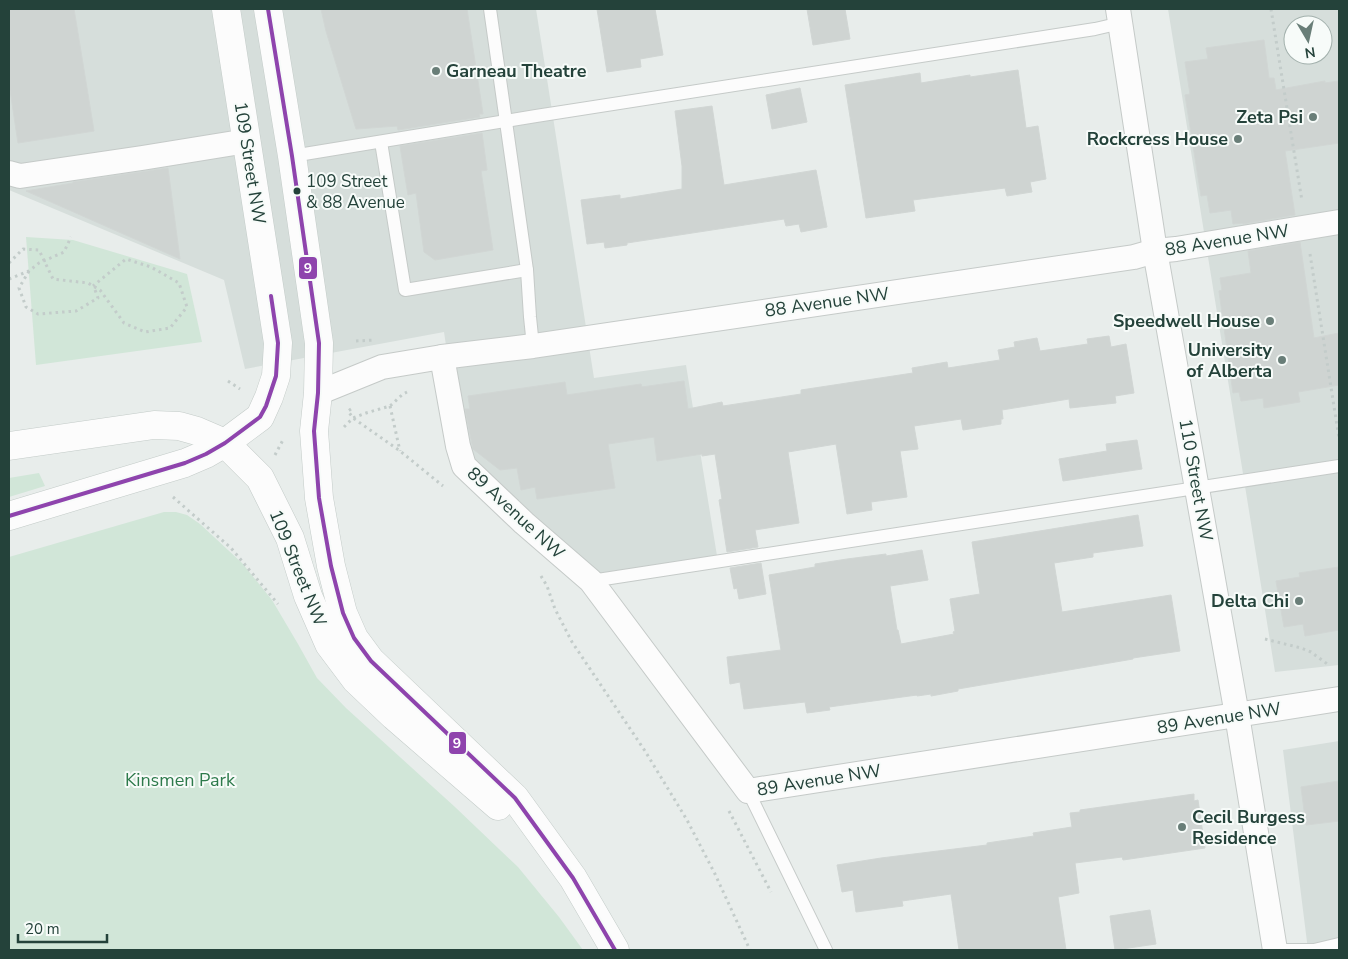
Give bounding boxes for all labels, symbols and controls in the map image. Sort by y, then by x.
north arrow [1283,15,1333,65]
text: N [1303,42,1317,63]
place label: Garneau Theatre [446,59,587,83]
marker: Garneau Theatre [430,65,442,77]
street label: 109 Street NW [228,100,272,226]
place label: Zeta Psi [1236,105,1303,129]
marker: Zeta Psi [1307,111,1319,123]
place label: Rockcress House [1087,127,1228,151]
marker: Rockcress House [1232,133,1244,145]
place label: 109 Street & 88 Avenue [306,170,405,214]
marker: 109 Street & 88 Avenue [292,186,302,196]
street label: 88 Avenue NW [1163,218,1291,262]
line badge: 9 [298,256,318,280]
text: 9 [304,259,312,278]
street label: 88 Avenue NW [763,281,891,323]
place label: Speedwell House [1113,309,1260,333]
marker: Speedwell House [1264,315,1276,327]
place label: University of Alberta [1186,338,1273,383]
marker: University of Alberta [1276,354,1288,366]
street label: 110 Street NW [1173,417,1219,543]
street label: 89 Avenue NW [462,462,570,565]
street label: 109 Street NW [264,506,332,630]
place label: Delta Chi [1211,589,1289,613]
marker: Delta Chi [1293,595,1305,607]
street label: 89 Avenue NW [1155,696,1283,740]
line badge: 9 [448,731,467,755]
text: 9 [453,734,461,753]
street label: 89 Avenue NW [755,758,883,802]
park label: Kinsmen Park [125,768,236,792]
place label: Cecil Burgess Residence [1192,805,1305,850]
marker: Cecil Burgess Residence [1176,821,1188,833]
scale bar [18,912,106,944]
text: 20 m [25,919,60,939]

